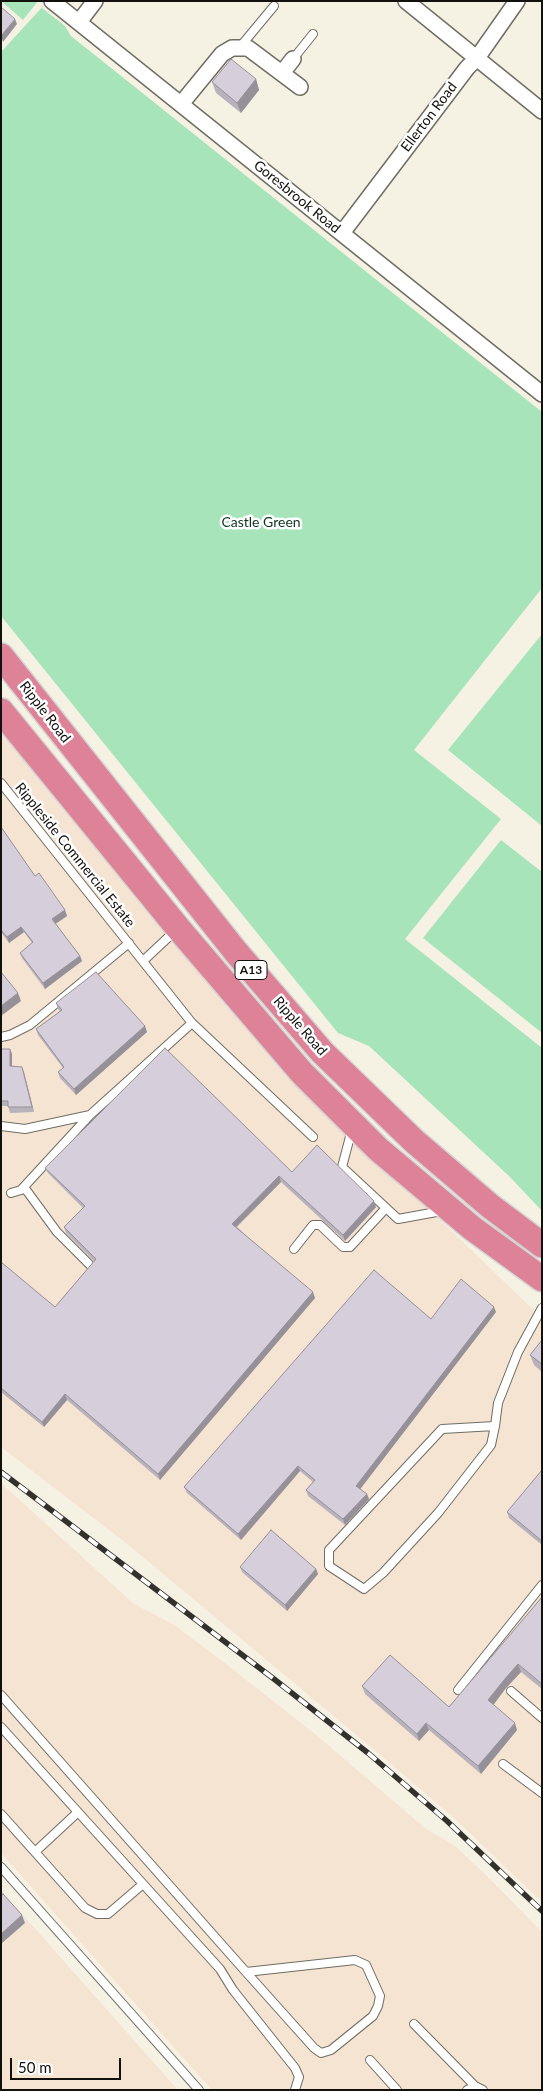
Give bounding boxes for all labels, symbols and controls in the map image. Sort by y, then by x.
street label: Ellerton Road [397,79,461,155]
street label: Goresbrook Road [250,157,344,237]
park label: Castle Green [221,514,301,530]
street label: Ripple Road [16,678,74,746]
street label: Rippleside Commercial Estate [11,779,139,931]
road number: A13 [235,960,267,980]
street label: Ripple Road [270,993,330,1059]
scale bar [12,2048,124,2080]
text: 50 m [18,2058,52,2076]

